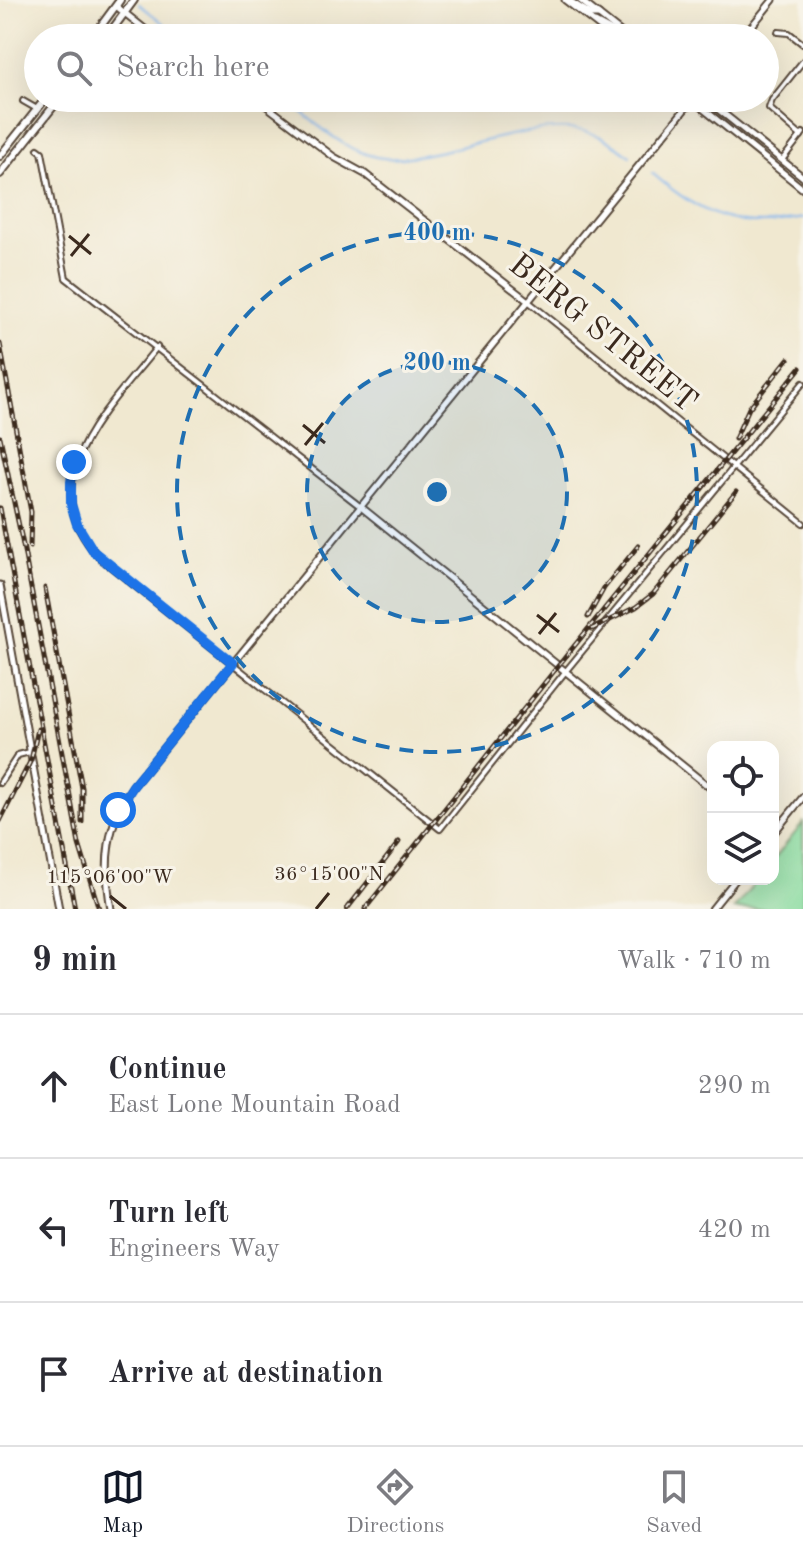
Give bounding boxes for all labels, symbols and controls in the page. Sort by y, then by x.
search box [24,24,779,112]
icon: search [52,46,96,90]
text: Search here [116,53,270,83]
text: 400 m [403,222,471,246]
street label: BERG STREET [502,249,702,420]
text: 200 m [403,352,471,376]
route end [56,444,92,480]
centre of rings [423,478,451,506]
map controls [707,741,779,885]
button: locate [707,741,779,813]
route start [100,792,136,828]
button: layers [707,813,779,885]
text: 36°15'00"N [274,865,384,885]
text: 115°06'00"W [47,868,173,888]
text: 9 min [32,944,117,978]
text: Walk · 710 m [617,948,771,974]
text: Continue [108,1055,227,1085]
icon: ahead [32,1064,76,1108]
text: 290 m [698,1073,771,1099]
text: East Lone Mountain Road [108,1092,401,1118]
text: Turn left [108,1199,229,1229]
icon: left [32,1208,76,1252]
text: 420 m [698,1217,771,1243]
text: Engineers Way [108,1236,280,1262]
icon: arrive [32,1352,76,1396]
text: Arrive at destination [108,1359,383,1389]
tab: Map [101,1465,145,1540]
tab: Directions [347,1465,444,1540]
tab: Saved [646,1465,702,1540]

